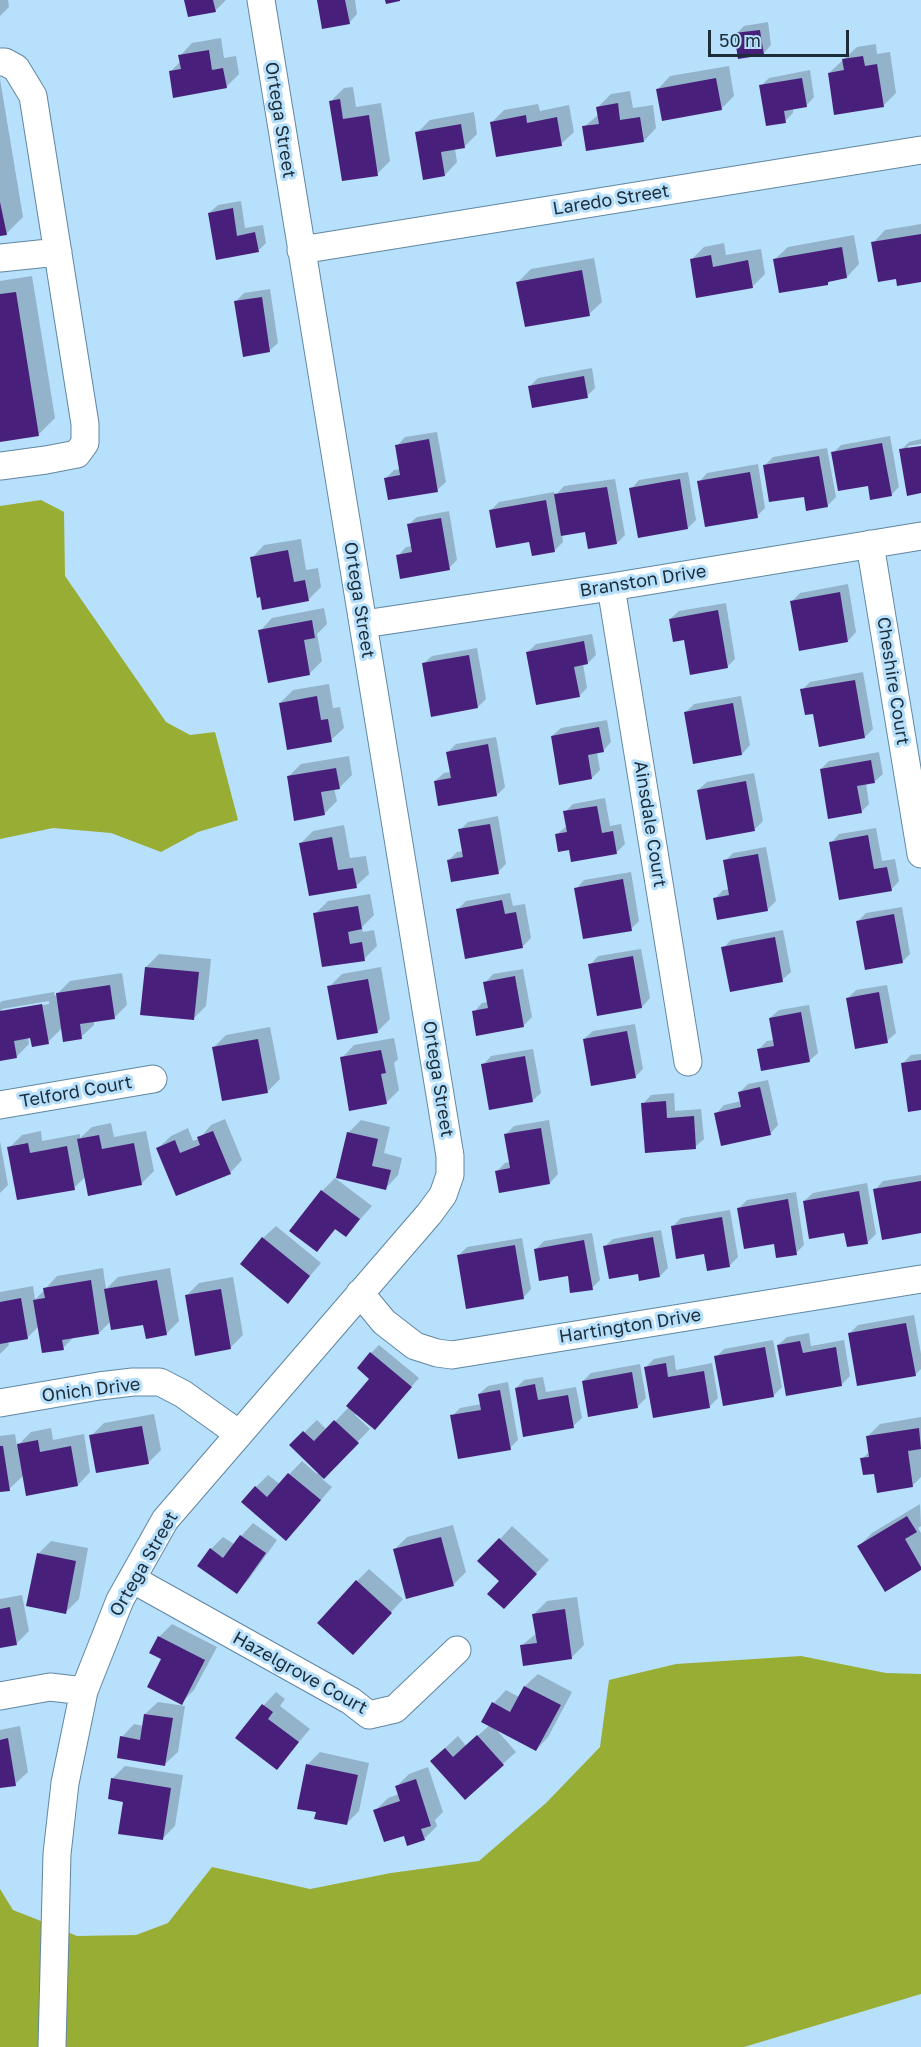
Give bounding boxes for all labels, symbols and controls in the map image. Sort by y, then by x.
scale bar [711,18,852,56]
text: 50 m [719,29,761,51]
street label: Ortega Street [260,60,300,180]
street label: Laredo Street [551,180,671,220]
street label: Ortega Street [339,540,379,660]
street label: Branston Drive [578,560,708,602]
street label: Cheshire Court [872,615,914,747]
street label: Ainsdale Court [629,759,671,889]
street label: Ortega Street [418,1019,458,1139]
street label: Telford Court [18,1072,134,1112]
street label: Hartington Drive [557,1304,703,1348]
street label: Onich Drive [40,1373,142,1407]
street label: Ortega Street [105,1508,183,1620]
street label: Hazelgrove Court [229,1627,371,1719]

